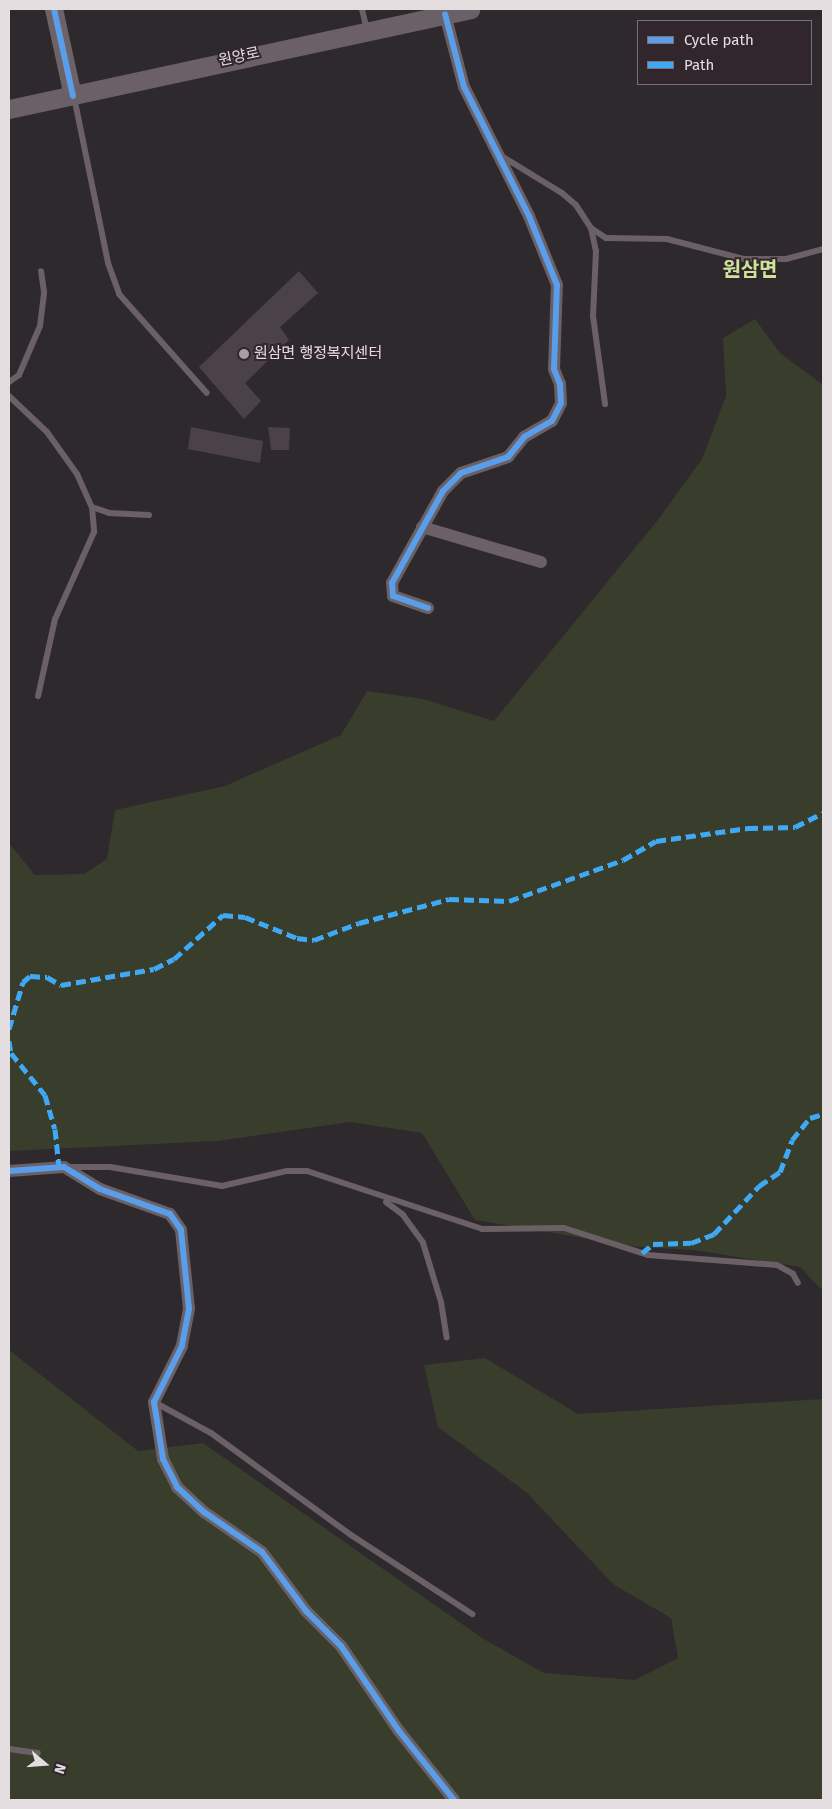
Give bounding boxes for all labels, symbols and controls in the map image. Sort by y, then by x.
legend [637,20,812,85]
text: Cycle path [684,31,754,49]
street label: 원양로 [217,44,261,70]
text: Path [684,56,714,74]
district label: 원삼면 [722,257,778,281]
place label: 원삼면 행정복지센터 [254,345,382,363]
marker: 원삼면 행정복지센터 [238,348,250,360]
north arrow [20,1739,70,1789]
text: N [50,1762,69,1776]

